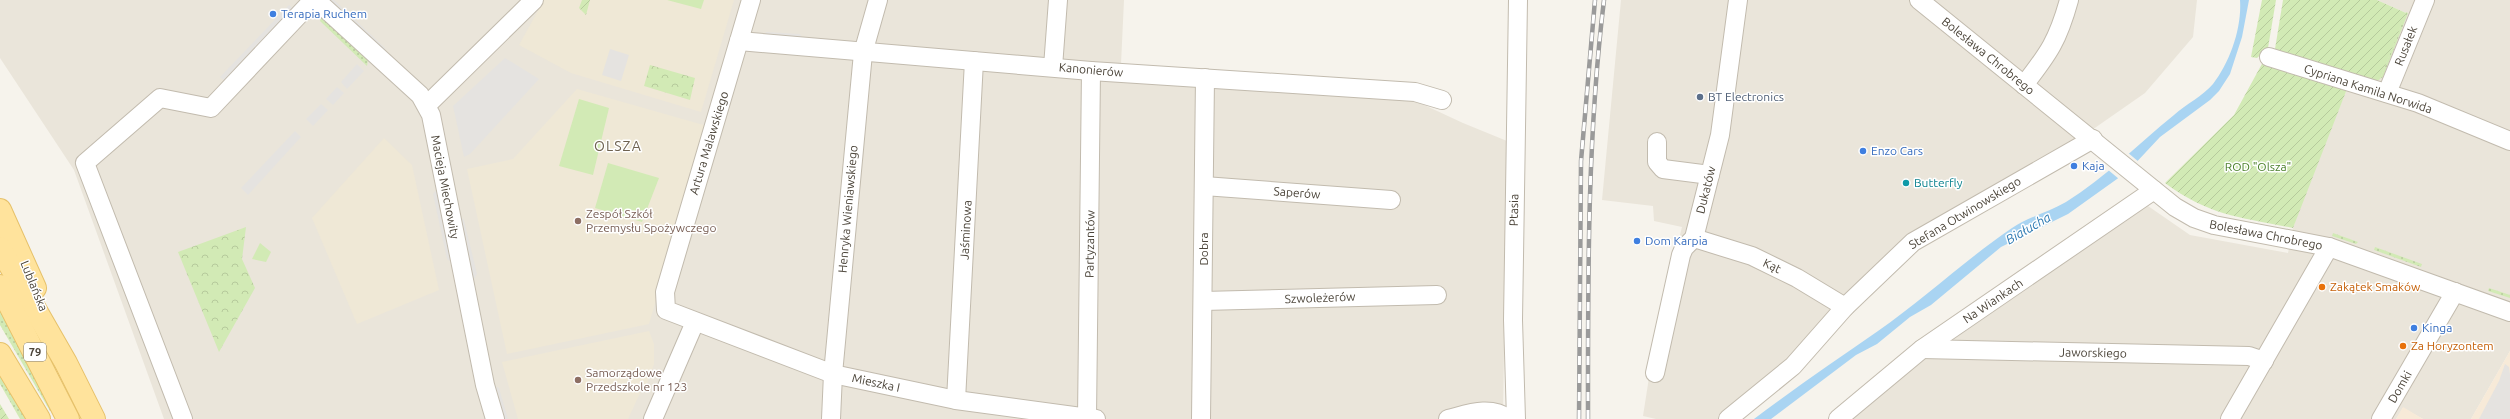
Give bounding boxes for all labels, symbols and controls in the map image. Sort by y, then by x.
place label: Terapia Ruchem [281,7,367,20]
marker: Terapia Ruchem [268,9,278,19]
street label: Bolesława Chrobrego [1940,14,2037,97]
street label: Rusałek [2392,24,2419,68]
street label: Kanonierów [1058,60,1124,79]
street label: Cypriana Kamila Norwida [2302,62,2434,115]
street label: Artura Malawskiego [687,90,730,196]
place label: BT Electronics [1708,90,1784,103]
marker: BT Electronics [1695,92,1705,102]
street label: Macieja Miechowity [429,134,462,240]
district label: OLSZA [594,138,642,154]
place label: Enzo Cars [1871,144,1923,157]
street label: Henryka Wieniawskiego [835,145,860,273]
marker: Enzo Cars [1858,146,1868,156]
place label: Kaja [2082,159,2105,172]
park label: ROD "Olsza" [2225,160,2291,173]
marker: Kaja [2069,161,2079,171]
street label: Dukatów [1693,164,1718,215]
street label: Stefana Otwinowskiego [1906,174,2023,251]
place label: Butterfly [1914,176,1963,189]
marker: Butterfly [1901,178,1911,188]
street label: Saperów [1273,184,1322,201]
street label: Ptasia [1507,194,1520,226]
street label: Jaśminowa [957,200,974,260]
place label: Zespół Szkół Przemysłu Spożywczego [586,207,717,234]
street label: Partyzantów [1082,209,1097,278]
water label: Białucha [2003,210,2053,246]
marker: Zespół Szkół Przemysłu Spożywczego [573,216,583,226]
street label: Bolesława Chrobrego [2208,217,2324,252]
street label: Dobra [1197,232,1210,266]
place label: Dom Karpia [1645,234,1708,247]
marker: Dom Karpia [1632,236,1642,246]
street label: Kąt [1761,256,1783,275]
street label: Lublańska [18,259,51,313]
street label: Na Wiankach [1960,276,2025,325]
place label: Zakątek Smaków [2330,280,2421,293]
marker: Zakątek Smaków [2317,282,2327,292]
street label: Szwoleżerów [1284,290,1356,305]
place label: Kinga [2422,321,2452,334]
marker: Kinga [2409,323,2419,333]
place label: Za Horyzontem [2411,339,2494,352]
marker: Za Horyzontem [2398,341,2408,351]
road number: 79 [24,343,46,361]
street label: Jaworskiego [2059,345,2127,360]
place label: Samorządowe Przedszkole nr 123 [586,366,687,393]
street label: Domki [2385,368,2414,405]
street label: Mieszka I [851,371,901,394]
marker: Samorządowe Przedszkole nr 123 [573,375,583,385]

